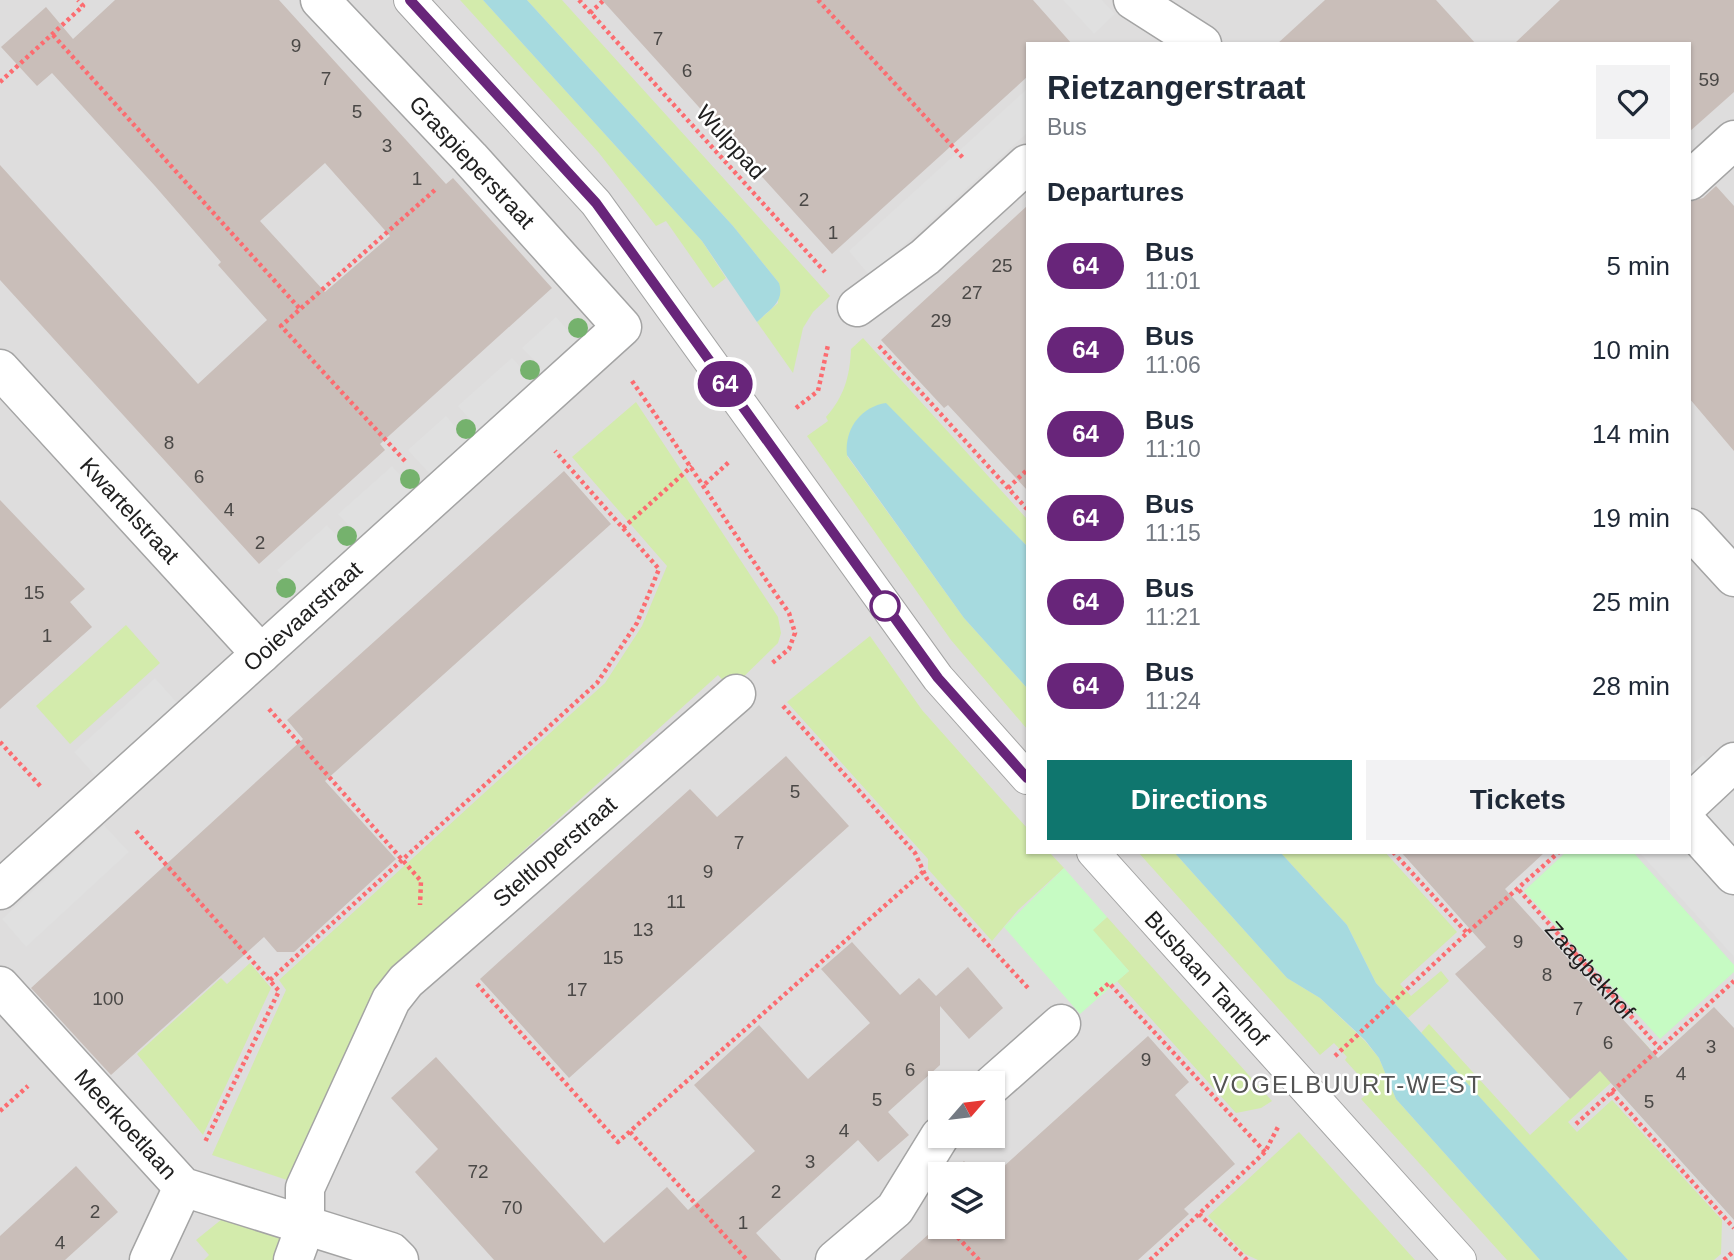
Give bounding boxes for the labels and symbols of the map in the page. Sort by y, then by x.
house number: 7 [653,28,663,49]
house number: 9 [291,35,301,56]
house number: 6 [682,60,692,81]
house number: 7 [321,68,331,89]
house number: 59 [1698,69,1720,90]
street label: Graspieperstraat [404,90,540,234]
street label: Wulppad [691,100,771,184]
house number: 5 [352,101,362,122]
house number: 3 [382,135,392,156]
house number: 1 [412,168,422,189]
house number: 2 [799,189,809,210]
house number: 1 [828,222,838,243]
house number: 25 [991,255,1013,276]
house number: 27 [961,282,983,303]
house number: 29 [930,310,952,331]
line badge: 64 [694,361,756,407]
house number: 8 [164,432,174,453]
street label: Kwartelstraat [75,452,185,569]
house number: 6 [194,466,204,487]
house number: 4 [224,499,235,520]
house number: 2 [255,532,265,553]
street label: Ooievaarstraat [238,556,368,676]
house number: 15 [23,582,45,603]
unlabelled marker [870,591,900,621]
house number: 1 [42,625,52,646]
house number: 5 [790,781,800,802]
street label: Steltloperstraat [488,791,622,912]
house number: 7 [734,832,744,853]
house number: 9 [703,861,713,882]
house number: 11 [666,891,686,912]
street label: Busbaan Tanthof [1139,906,1274,1052]
street label: Zaagbekhof [1540,916,1640,1025]
house number: 13 [632,919,654,940]
house number: 9 [1513,931,1523,952]
house number: 15 [602,947,624,968]
house number: 8 [1542,964,1552,985]
house number: 17 [566,979,588,1000]
house number: 100 [92,988,124,1009]
house number: 7 [1573,998,1583,1019]
house number: 6 [1603,1032,1613,1053]
house number: 3 [1706,1036,1716,1057]
house number: 9 [1141,1049,1151,1070]
house number: 6 [905,1059,915,1080]
house number: 4 [1676,1063,1687,1084]
street label: Meerkoetlaan [69,1064,182,1185]
north arrow [928,1071,1004,1148]
district label: VOGELBUURT-WEST [1213,1071,1483,1098]
house number: 5 [872,1089,882,1110]
house number: 5 [1644,1091,1654,1112]
house number: 4 [839,1120,850,1141]
house number: 3 [805,1151,815,1172]
house number: 72 [467,1161,489,1182]
house number: 2 [771,1181,781,1202]
house number: 70 [501,1197,523,1218]
house number: 2 [90,1201,100,1222]
house number: 1 [738,1212,748,1233]
house number: 4 [55,1232,66,1253]

